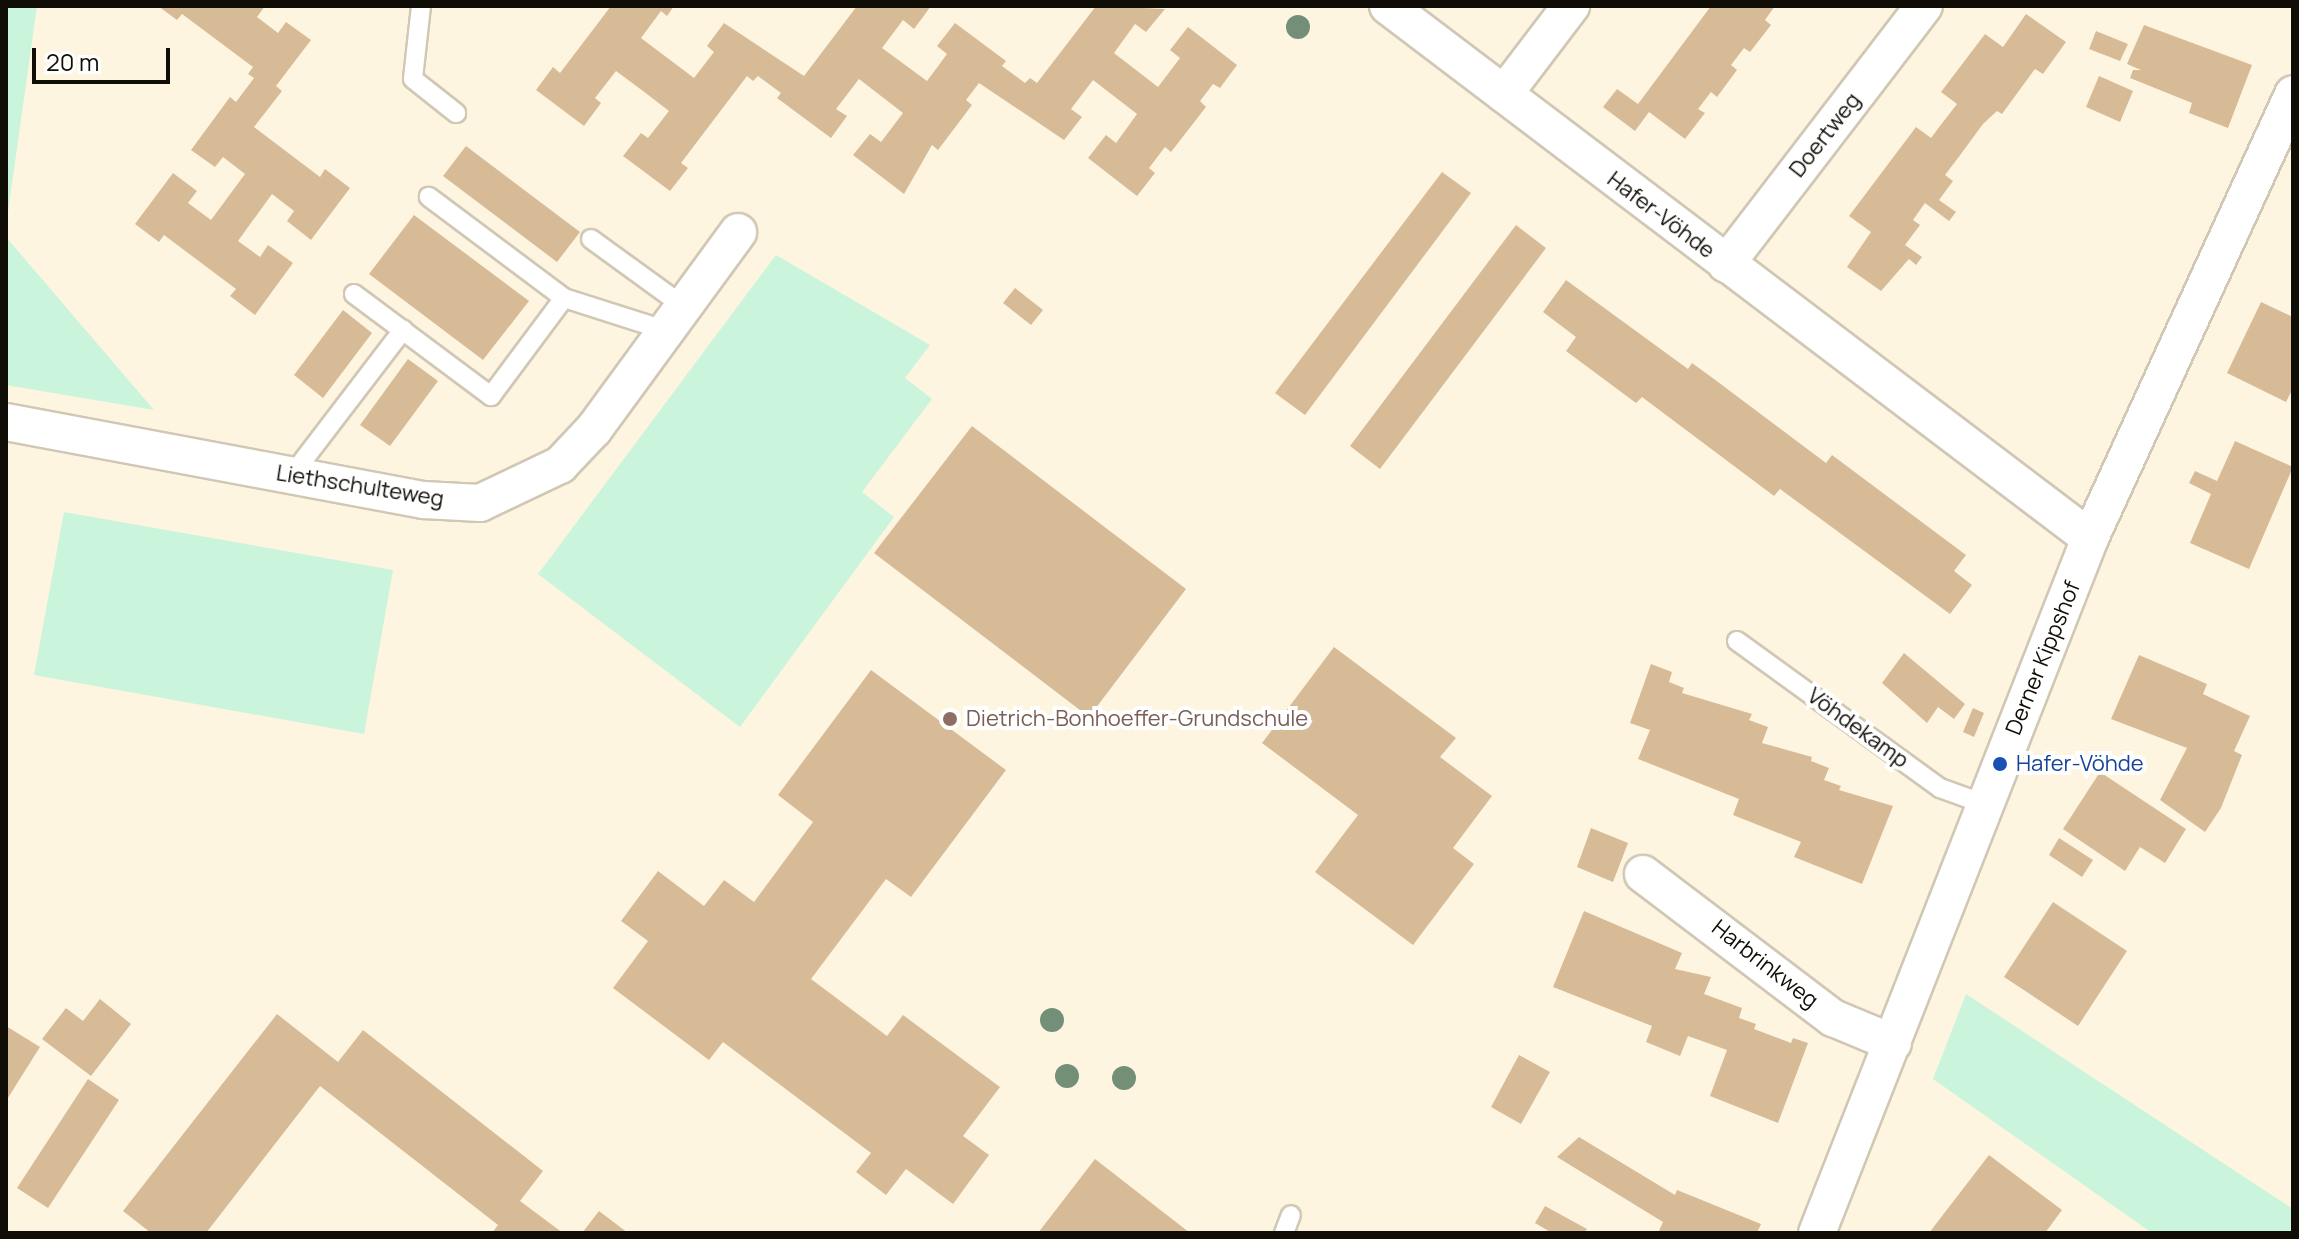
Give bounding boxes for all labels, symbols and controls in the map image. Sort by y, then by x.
scale bar [36,32,174,82]
text: 20 m [46,45,99,78]
street label: Doertweg [1784,88,1866,182]
street label: Hafer-Vöhde [1602,166,1720,264]
street label: Liethschulteweg [274,460,446,512]
street label: Derner Kippshof [2000,577,2086,739]
street label: Vöhdekamp [1802,682,1914,774]
place label: Dietrich-Bonhoeffer-Grundschule [966,706,1308,732]
marker: Dietrich-Bonhoeffer-Grundschule [941,710,959,728]
place label: Hafer-Vöhde [2016,751,2144,777]
marker: Hafer-Vöhde [1991,755,2009,773]
street label: Harbrinkweg [1707,914,1823,1014]

